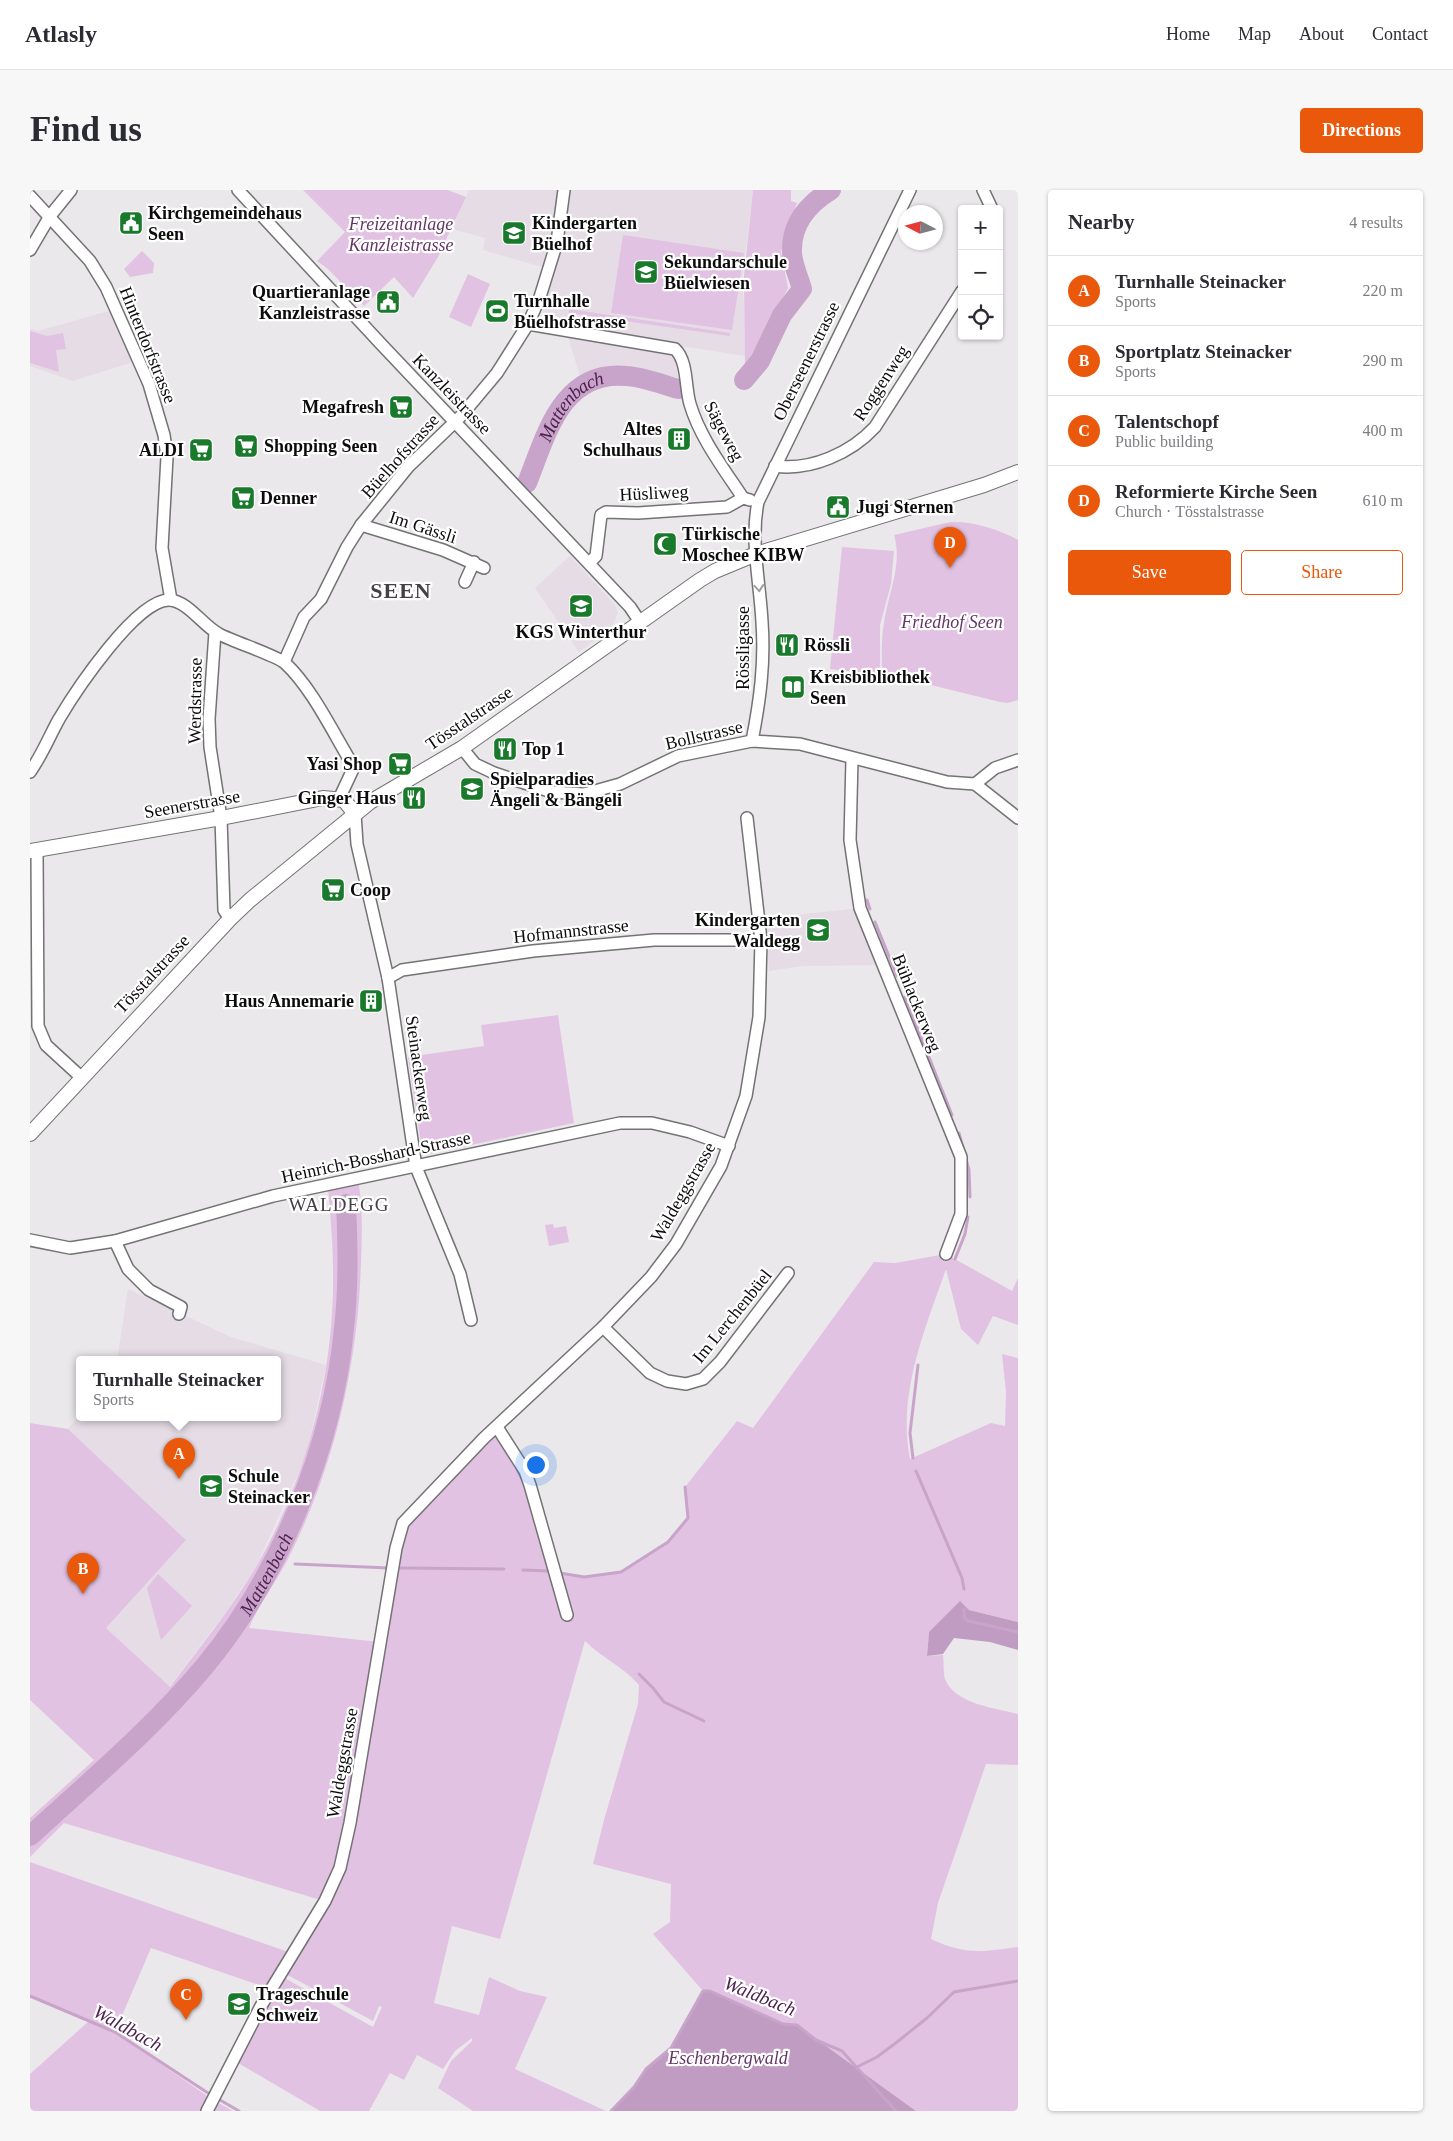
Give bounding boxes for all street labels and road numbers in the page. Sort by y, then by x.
street label: Hinterdorfstrasse [116,284,180,406]
street label: Oberseenerstrasse [769,298,843,424]
street label: Roggenweg [849,341,913,425]
street label: Kanzleistrasse [409,350,495,438]
street label: Sägeweg [700,398,748,464]
street label: Büelhofstrasse [357,410,443,502]
street label: Hüsliweg [619,481,689,505]
street label: Im Gässli [387,507,459,547]
street label: Rössligasse [733,606,753,690]
street label: Werdstrasse [184,658,206,744]
street label: Tösstalstrasse [422,682,516,754]
street label: Bollstrasse [663,716,745,754]
street label: Seenerstrasse [143,786,241,822]
street label: Hofmannstrasse [512,915,630,947]
street label: Tösstalstrasse [111,931,193,1017]
street label: Bühlackerweg [888,951,946,1055]
street label: Steinackerweg [402,1014,436,1122]
street label: Heinrich-Bosshard-Strasse [280,1127,472,1187]
street label: Waldeggstrasse [646,1139,720,1245]
street label: Im Lerchenbüel [688,1265,776,1367]
street label: Waldeggstrasse [322,1706,362,1820]

